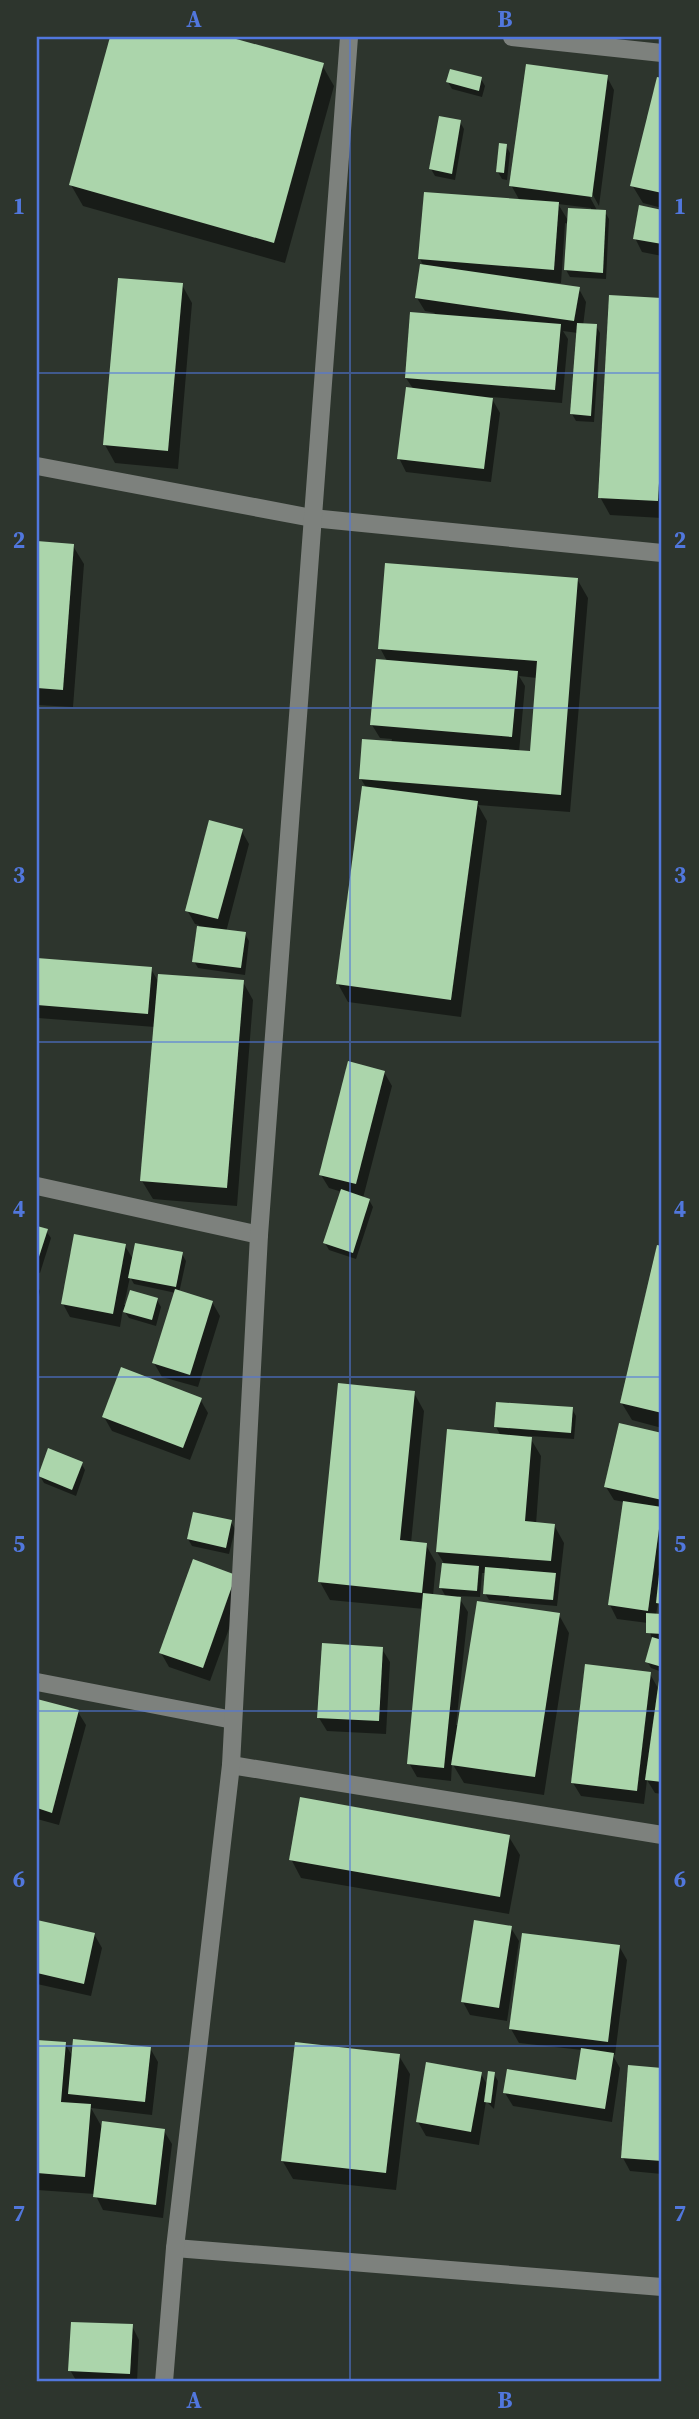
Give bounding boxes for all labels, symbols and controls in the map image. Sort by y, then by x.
text: A [186,3,202,35]
text: B [498,3,513,35]
text: 1 [13,190,25,222]
text: 1 [674,190,686,222]
text: 2 [13,524,25,556]
text: 2 [674,524,686,556]
text: 3 [13,859,25,891]
text: 3 [674,859,686,891]
text: 4 [13,1193,25,1225]
text: 4 [674,1193,686,1225]
text: 5 [13,1528,25,1560]
text: 5 [674,1528,686,1560]
text: 6 [13,1863,25,1895]
text: 6 [674,1863,686,1895]
text: 7 [13,2197,25,2229]
text: 7 [674,2197,686,2229]
text: A [186,2384,202,2416]
text: B [498,2384,513,2416]

